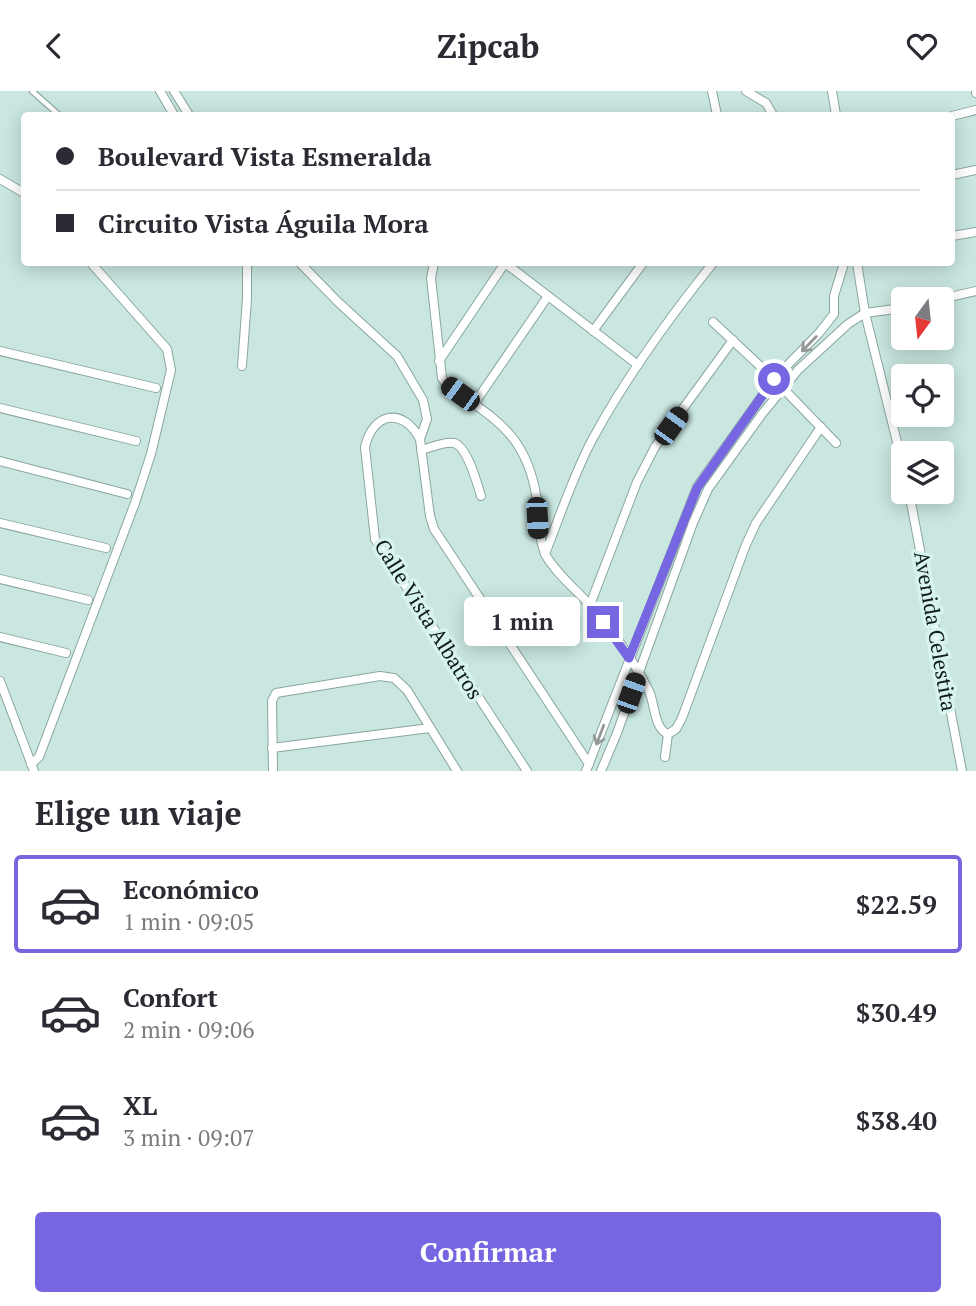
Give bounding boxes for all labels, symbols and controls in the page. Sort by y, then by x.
text: Zipcab [437,25,539,67]
icon: back [35,27,73,65]
icon: heart [903,27,941,65]
text: Boulevard Vista Esmeralda [98,139,432,173]
text: Circuito Vista Águila Mora [98,206,429,240]
north arrow [891,287,954,350]
map controls [891,287,954,504]
one-way arrow [800,335,817,352]
route start [758,363,790,395]
button: locate [891,364,954,427]
car [437,373,484,415]
car [651,403,692,449]
button: layers [891,441,954,504]
car [526,496,549,540]
street label: Calle Vista Albatros [368,534,490,704]
street label: Avenida Celestita [908,549,964,714]
callout: 1 min [463,597,578,647]
text: 1 min [491,606,553,637]
route end [587,606,619,638]
car [615,670,648,716]
one-way arrow [593,723,606,745]
text: Elige un viaje [35,792,242,834]
text: Económico [123,872,259,906]
icon: car [39,873,102,936]
text: $22.59 [856,887,937,921]
text: 1 min · 09:05 [123,906,255,937]
text: Confort [123,980,218,1014]
icon: car [39,981,102,1044]
text: $30.49 [856,995,937,1029]
text: 2 min · 09:06 [123,1014,255,1045]
text: XL [123,1088,157,1122]
icon: car [39,1089,102,1152]
text: $38.40 [856,1103,937,1137]
text: 3 min · 09:07 [123,1122,255,1153]
button: Confirmar [35,1212,941,1292]

